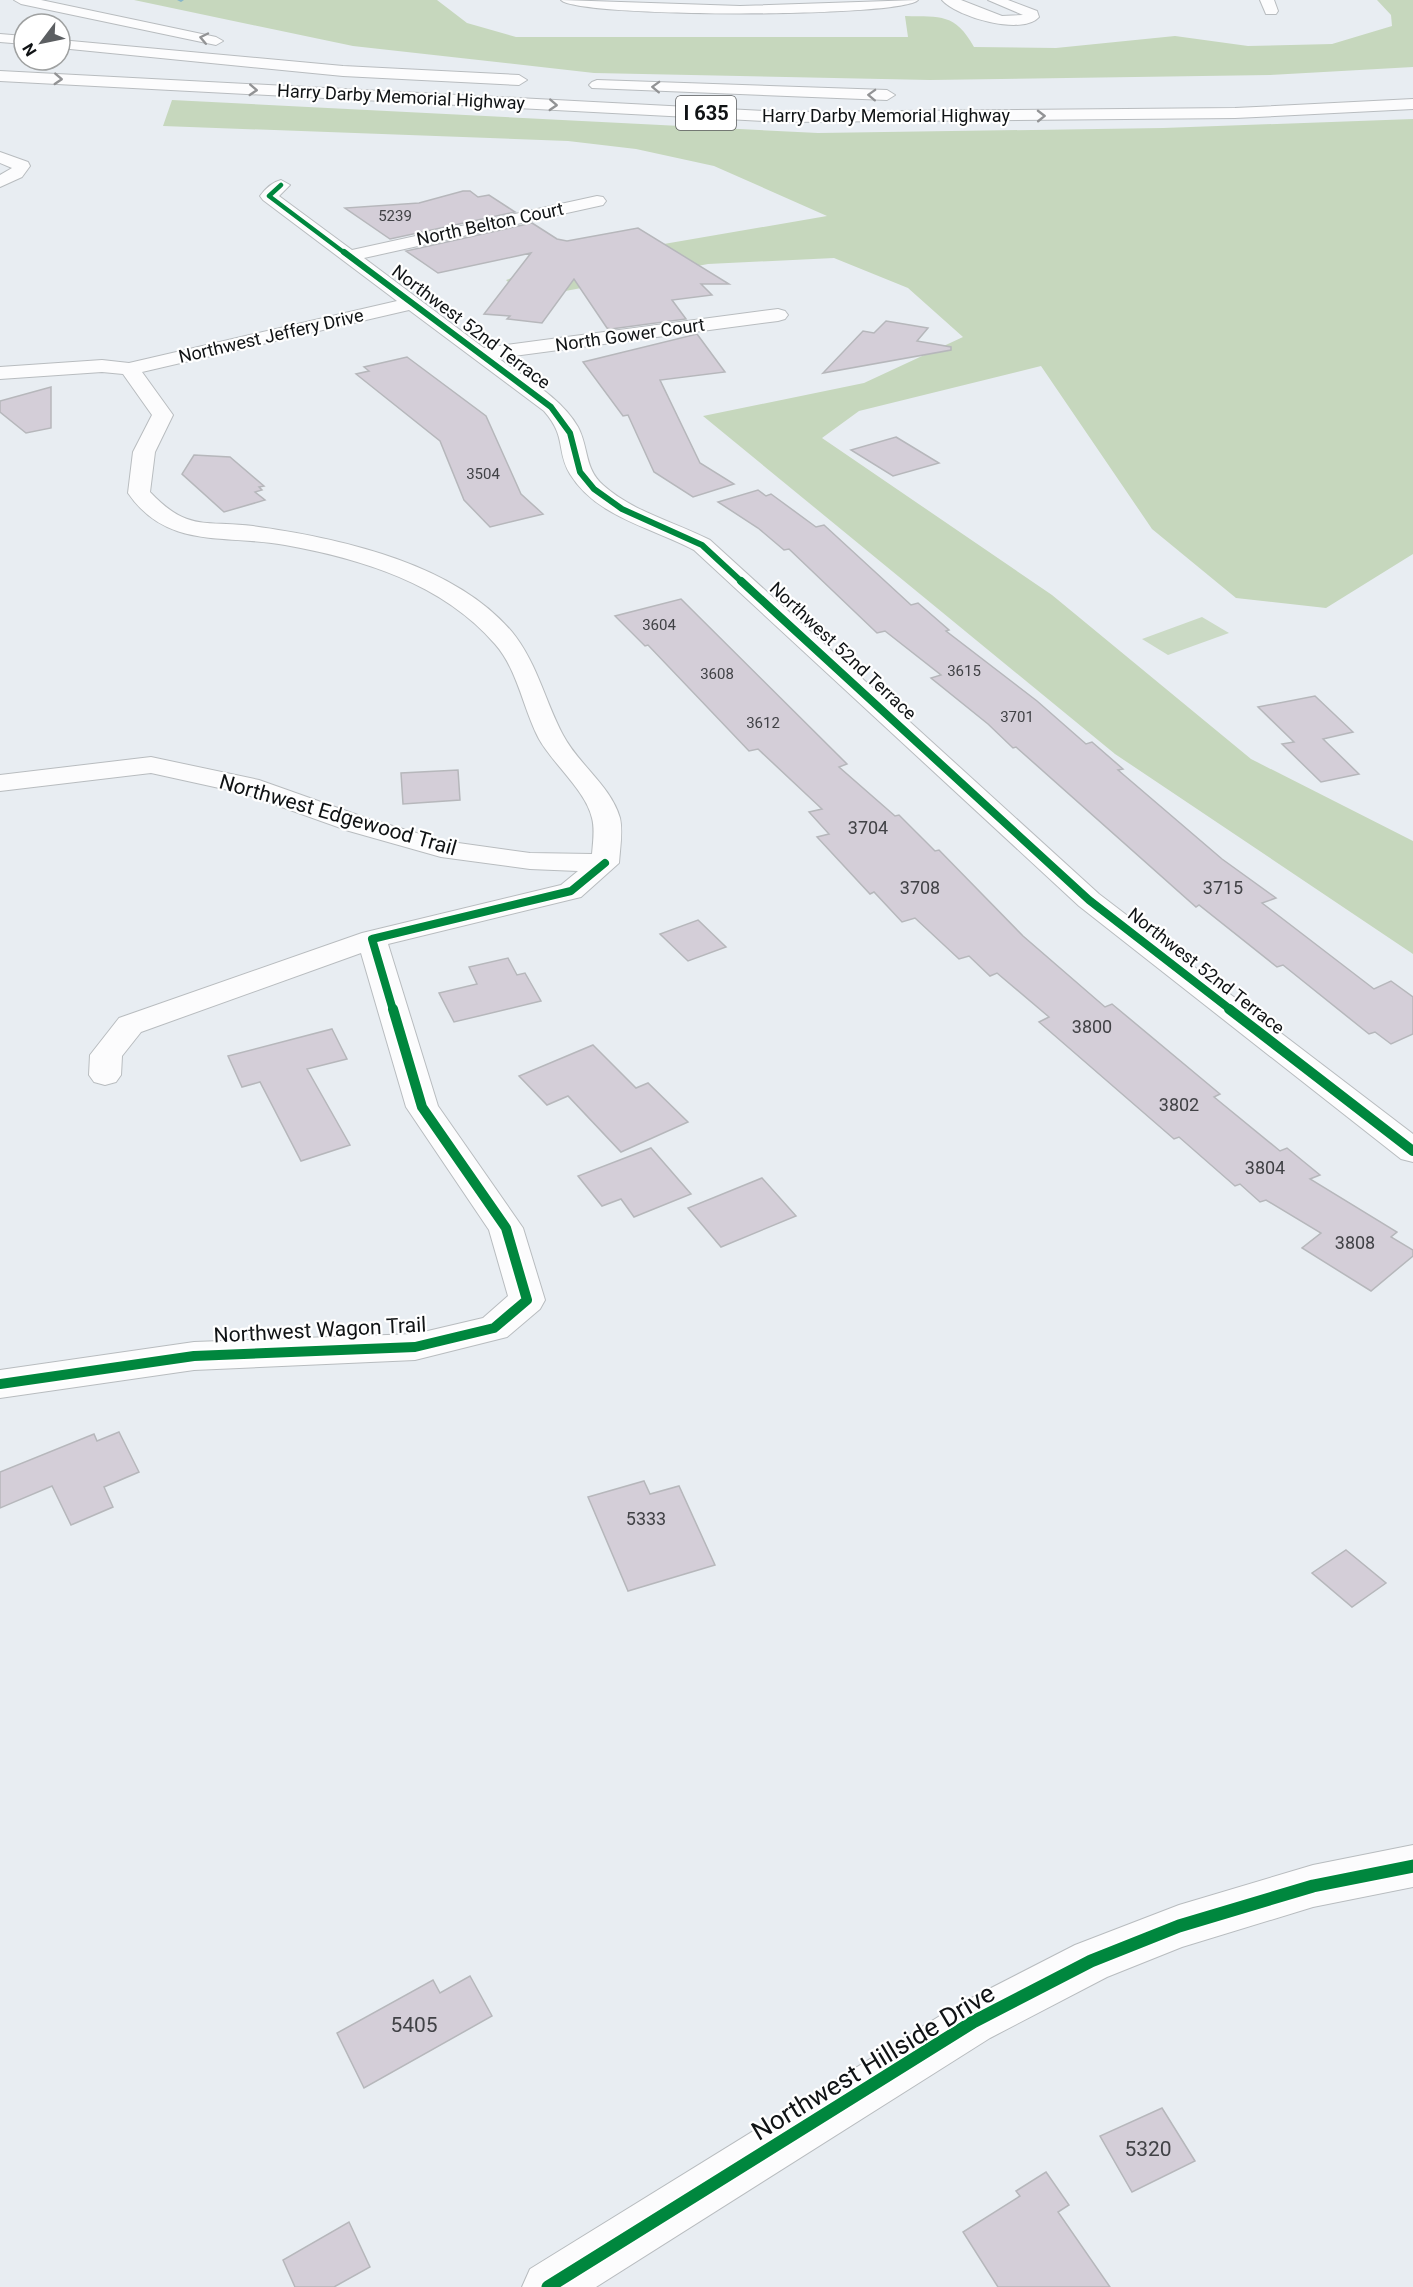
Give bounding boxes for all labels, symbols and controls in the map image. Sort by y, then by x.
north arrow [12,12,72,72]
one-way arrow [200,32,210,45]
text: N [19,40,41,60]
one-way arrow [54,73,63,86]
street label: Harry Darby Memorial Highway [277,80,526,114]
one-way arrow [651,81,660,94]
one-way arrow [249,83,258,96]
one-way arrow [867,89,876,101]
road number: I 635 [676,96,736,130]
one-way arrow [548,99,557,112]
street label: Harry Darby Memorial Highway [762,105,1010,126]
one-way arrow [1037,110,1046,123]
street label: North Belton Court [414,198,565,249]
house number: 5239 [378,207,412,225]
street label: Northwest 52nd Terrace [388,260,555,393]
street label: Northwest Jeffery Drive [176,304,365,367]
street label: North Gower Court [554,314,706,355]
house number: 3504 [466,465,500,483]
street label: Northwest 52nd Terrace [766,577,921,724]
house number: 3604 [642,616,676,634]
house number: 3615 [947,662,981,680]
house number: 3608 [700,665,734,683]
house number: 3701 [1000,708,1034,726]
house number: 3612 [746,714,780,732]
street label: Northwest Edgewood Trail [217,770,459,860]
house number: 3704 [848,817,888,838]
house number: 3708 [900,877,940,898]
house number: 3715 [1203,877,1243,898]
street label: Northwest 52nd Terrace [1124,903,1289,1038]
house number: 3800 [1072,1016,1112,1037]
house number: 3802 [1159,1094,1199,1115]
house number: 3804 [1245,1157,1285,1178]
house number: 3808 [1335,1232,1375,1253]
street label: Northwest Wagon Trail [213,1312,427,1348]
house number: 5333 [626,1508,666,1529]
street label: Northwest Hillside Drive [746,1978,1000,2146]
house number: 5405 [390,2013,438,2037]
house number: 5320 [1124,2137,1172,2161]

